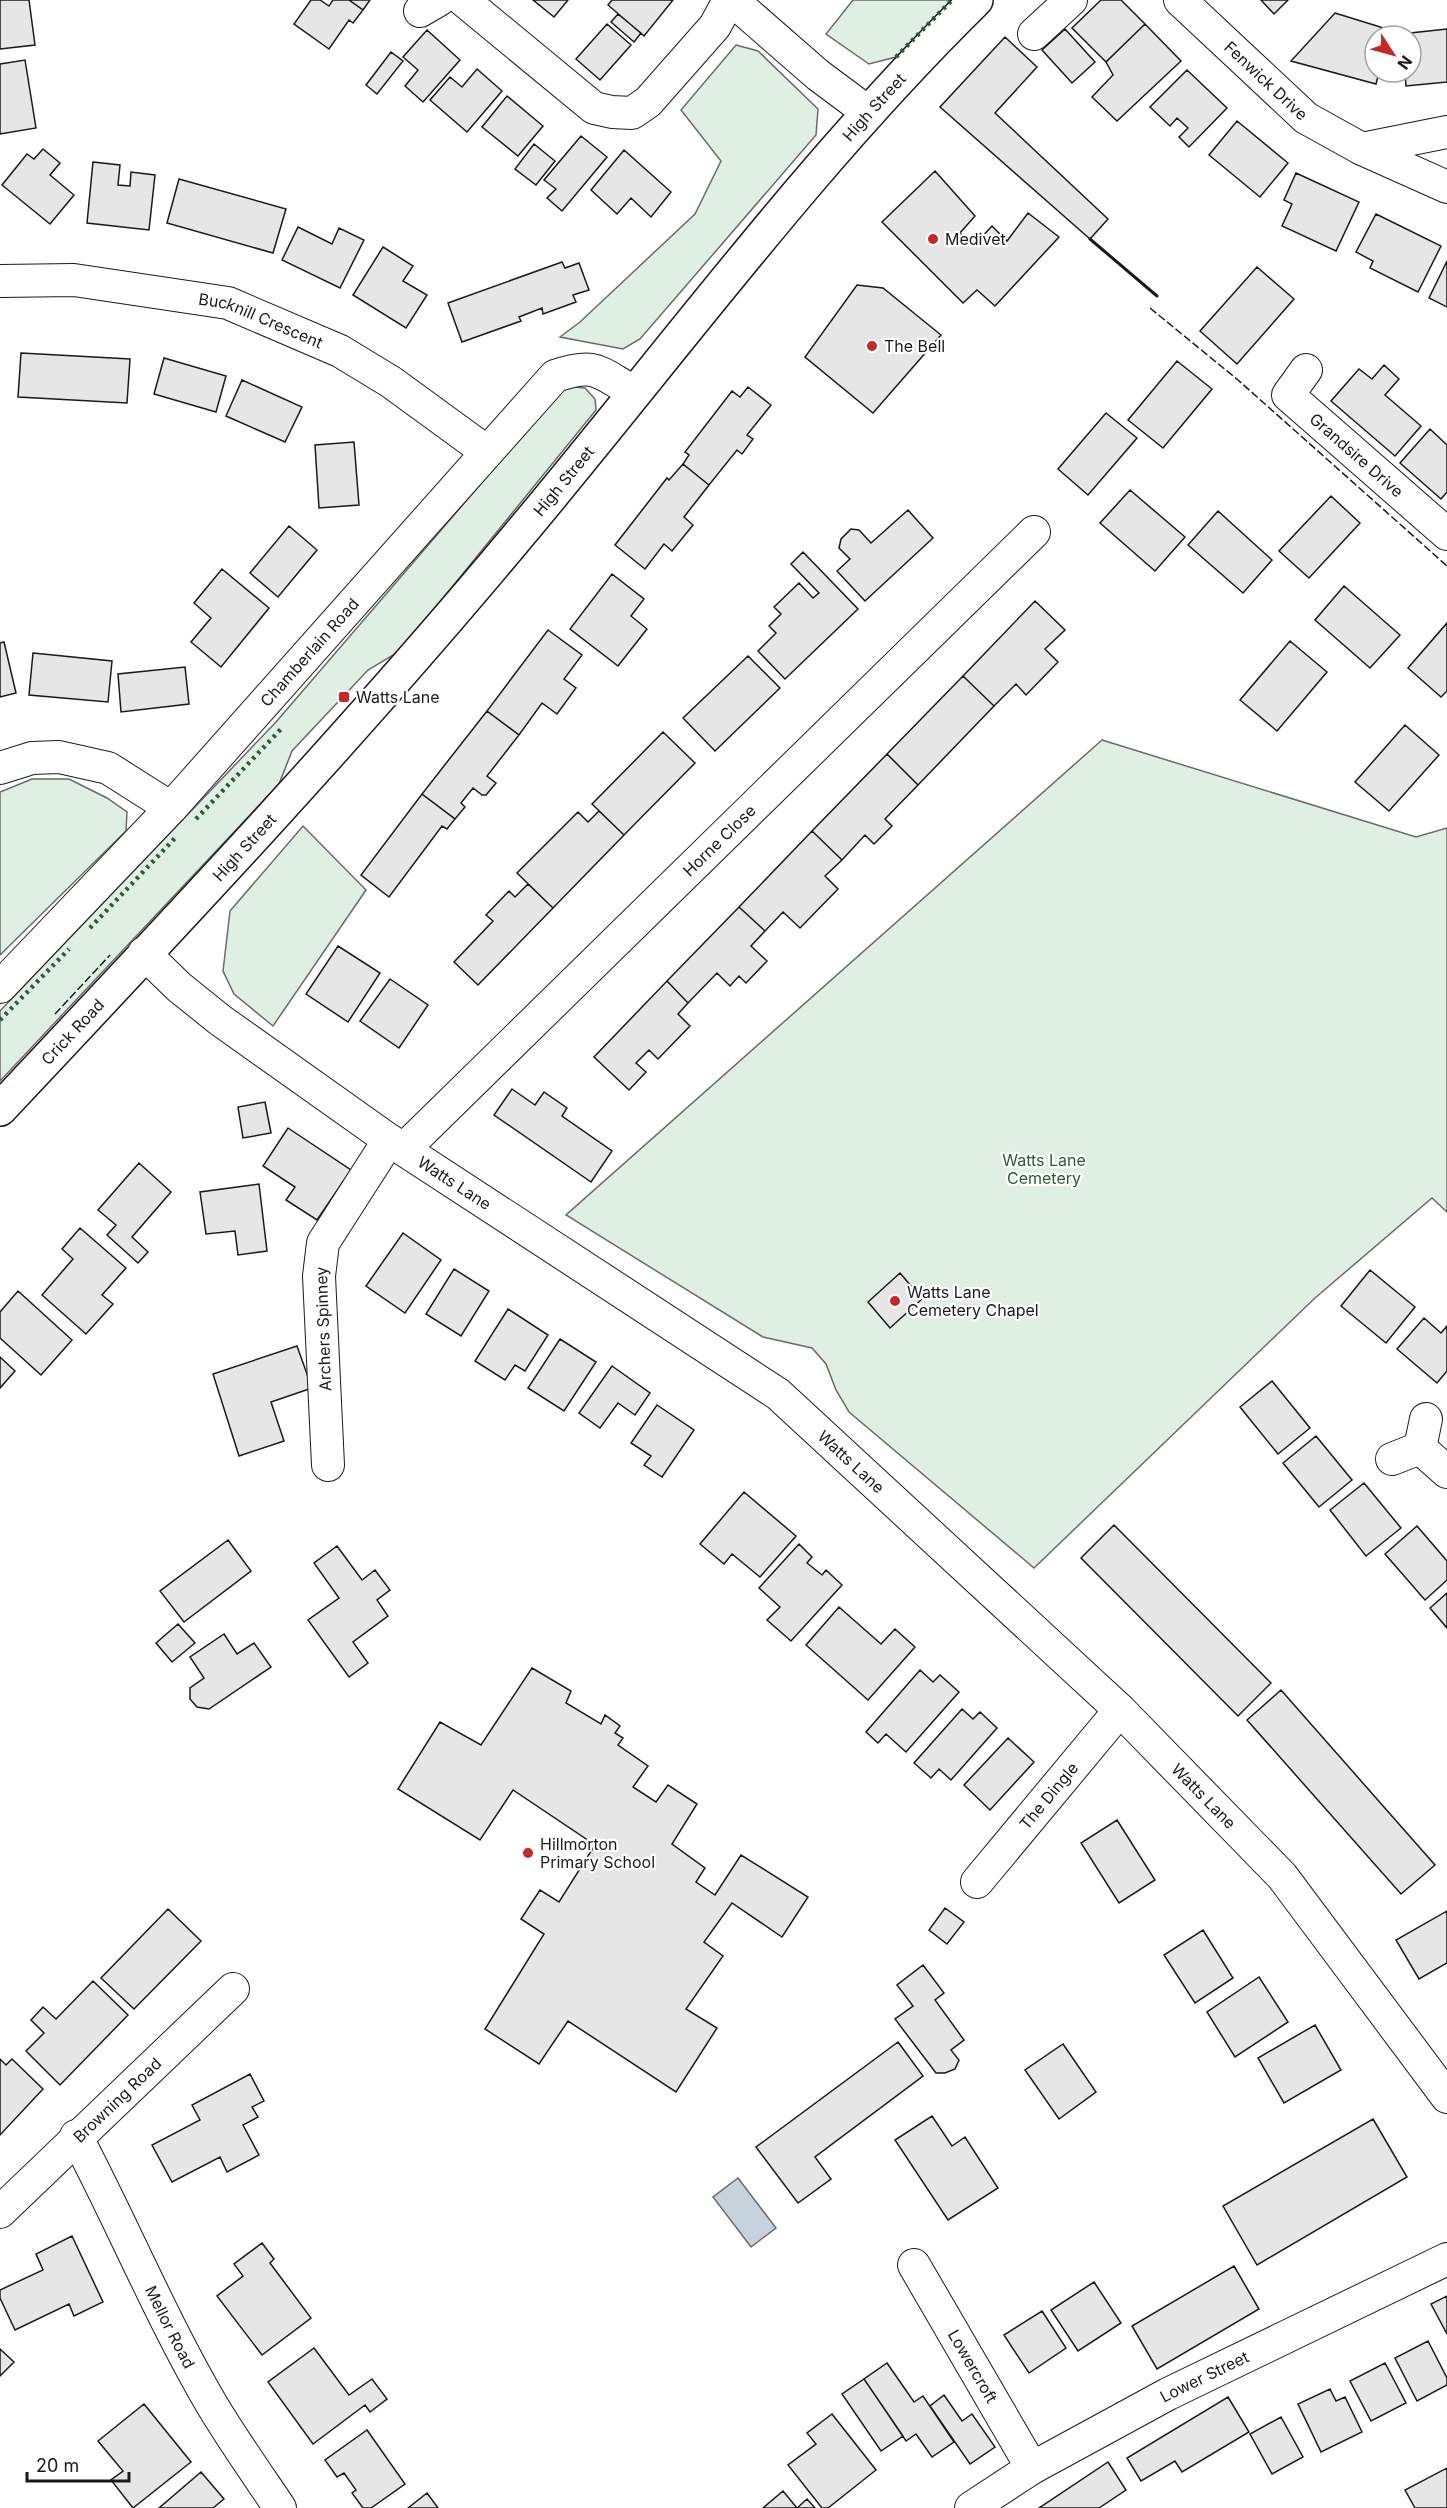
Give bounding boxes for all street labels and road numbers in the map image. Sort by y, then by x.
street label: Fenwick Drive [1220,37,1312,124]
street label: High Street [838,69,910,145]
street label: Bucknill Crescent [197,289,326,352]
street label: Grandsire Drive [1306,409,1408,501]
street label: High Street [529,442,598,520]
street label: Chamberlain Road [256,594,363,711]
street label: Horne Close [678,800,760,880]
street label: High Street [208,809,280,885]
street label: Crick Road [37,995,108,1069]
street label: Watts Lane [414,1152,495,1214]
street label: Archers Spinney [311,1266,335,1392]
street label: Watts Lane [814,1426,889,1497]
street label: The Dingle [1015,1758,1082,1834]
street label: Watts Lane [1168,1759,1240,1833]
street label: Browning Road [69,2053,165,2147]
street label: Mellor Road [141,2282,200,2372]
street label: Lowercroft [944,2326,1002,2406]
street label: Lower Street [1156,2347,1252,2407]

